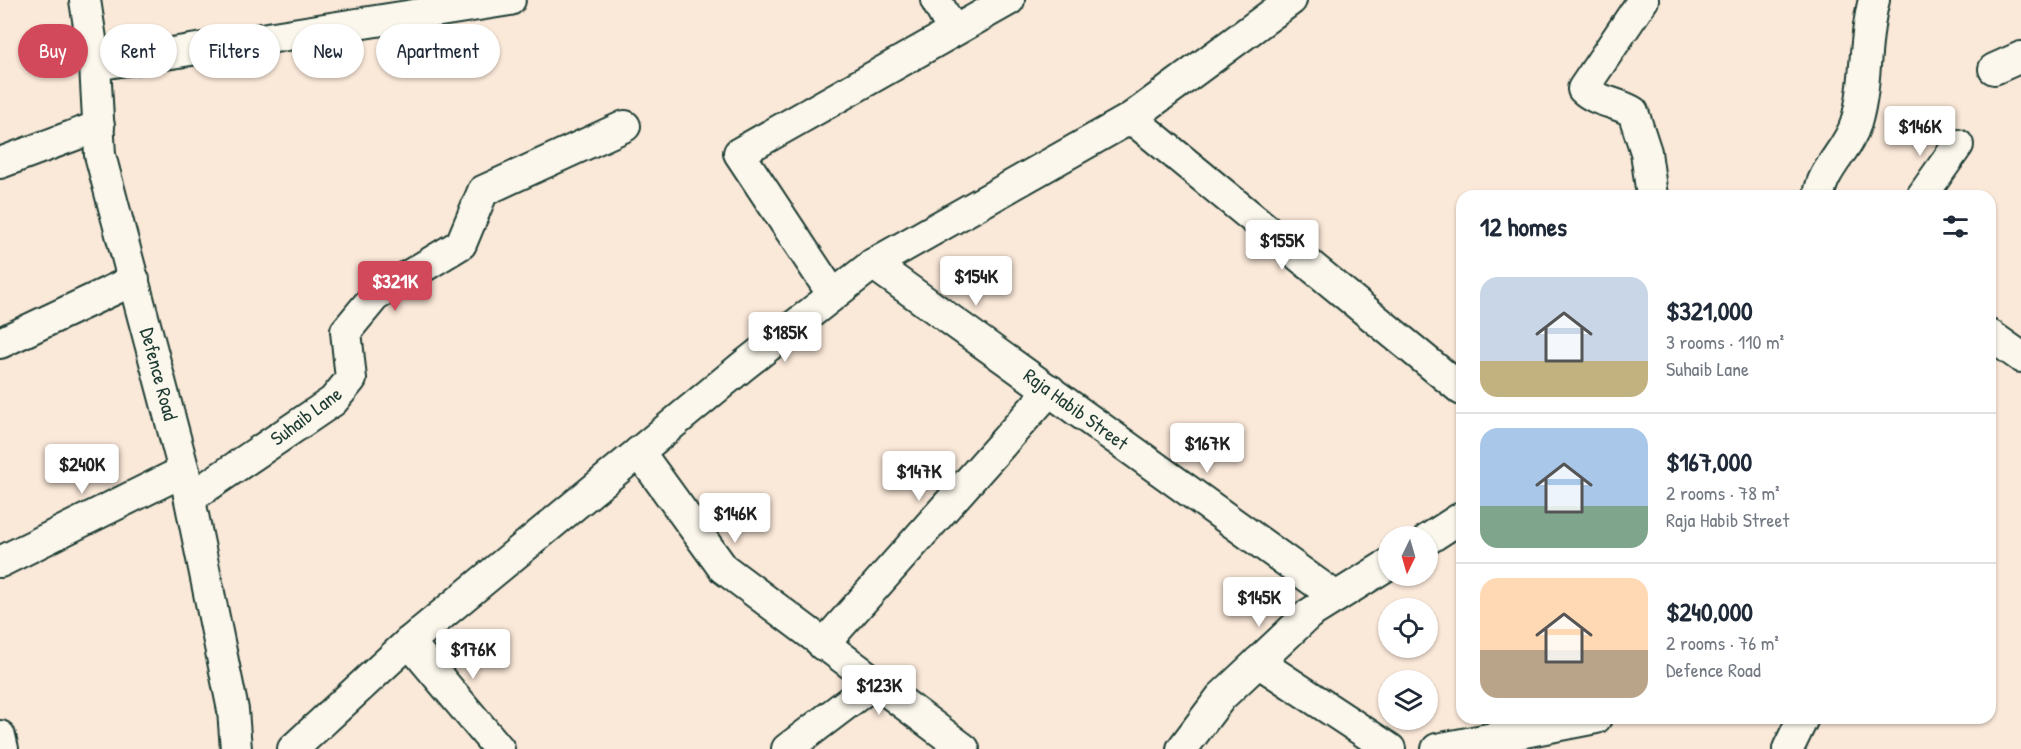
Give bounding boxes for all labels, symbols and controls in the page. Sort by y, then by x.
chip: Buy [18,24,88,78]
chip: Rent [100,24,177,78]
chip: Filters [189,24,280,78]
chip: New [292,24,364,78]
chip: Apartment [376,24,500,78]
pin: $146K [1878,106,1962,157]
text: $146K [1898,112,1942,139]
text: 12 homes [1480,209,1567,244]
icon: filters [1939,210,1972,243]
pin: $155K [1240,220,1324,271]
text: $155K [1260,226,1304,253]
pin: $154K [934,256,1018,307]
pin: $321K [353,261,437,312]
text: $154K [954,262,998,289]
text: $321K [372,267,418,294]
text: $321,000 [1666,293,1753,328]
icon: home [1528,301,1600,373]
pin: $185K [743,312,827,363]
text: $185K [763,318,807,345]
street label: Defence Road [134,325,185,423]
text: 3 rooms · 110 m² [1666,328,1784,355]
text: Suhaib Lane [1666,355,1749,382]
street label: Raja Habib Street [1018,361,1135,456]
street label: Suhaib Lane [264,380,347,451]
pin: $167K [1165,423,1249,474]
text: $167K [1184,429,1230,456]
pin: $240K [40,444,124,495]
text: $167,000 [1666,444,1752,479]
text: $240K [59,450,105,477]
pin: $147K [877,451,961,502]
icon: home [1528,452,1600,524]
text: $147K [896,457,942,484]
text: 2 rooms · 78 m² [1666,479,1780,506]
pin: $146K [693,493,777,544]
text: $146K [713,499,757,526]
text: Raja Habib Street [1666,506,1789,533]
north arrow [1378,526,1438,586]
map controls [1378,526,1438,730]
pin: $145K [1217,577,1301,628]
text: $145K [1237,583,1281,610]
text: $240,000 [1666,594,1753,629]
button: locate [1378,598,1438,658]
icon: home [1528,602,1600,674]
pin: $176K [431,629,515,680]
text: 2 rooms · 76 m² [1666,629,1779,656]
text: $176K [450,635,496,662]
text: Defence Road [1666,656,1761,683]
pin: $123K [837,665,921,716]
button: layers [1378,670,1438,730]
text: $123K [856,671,902,698]

